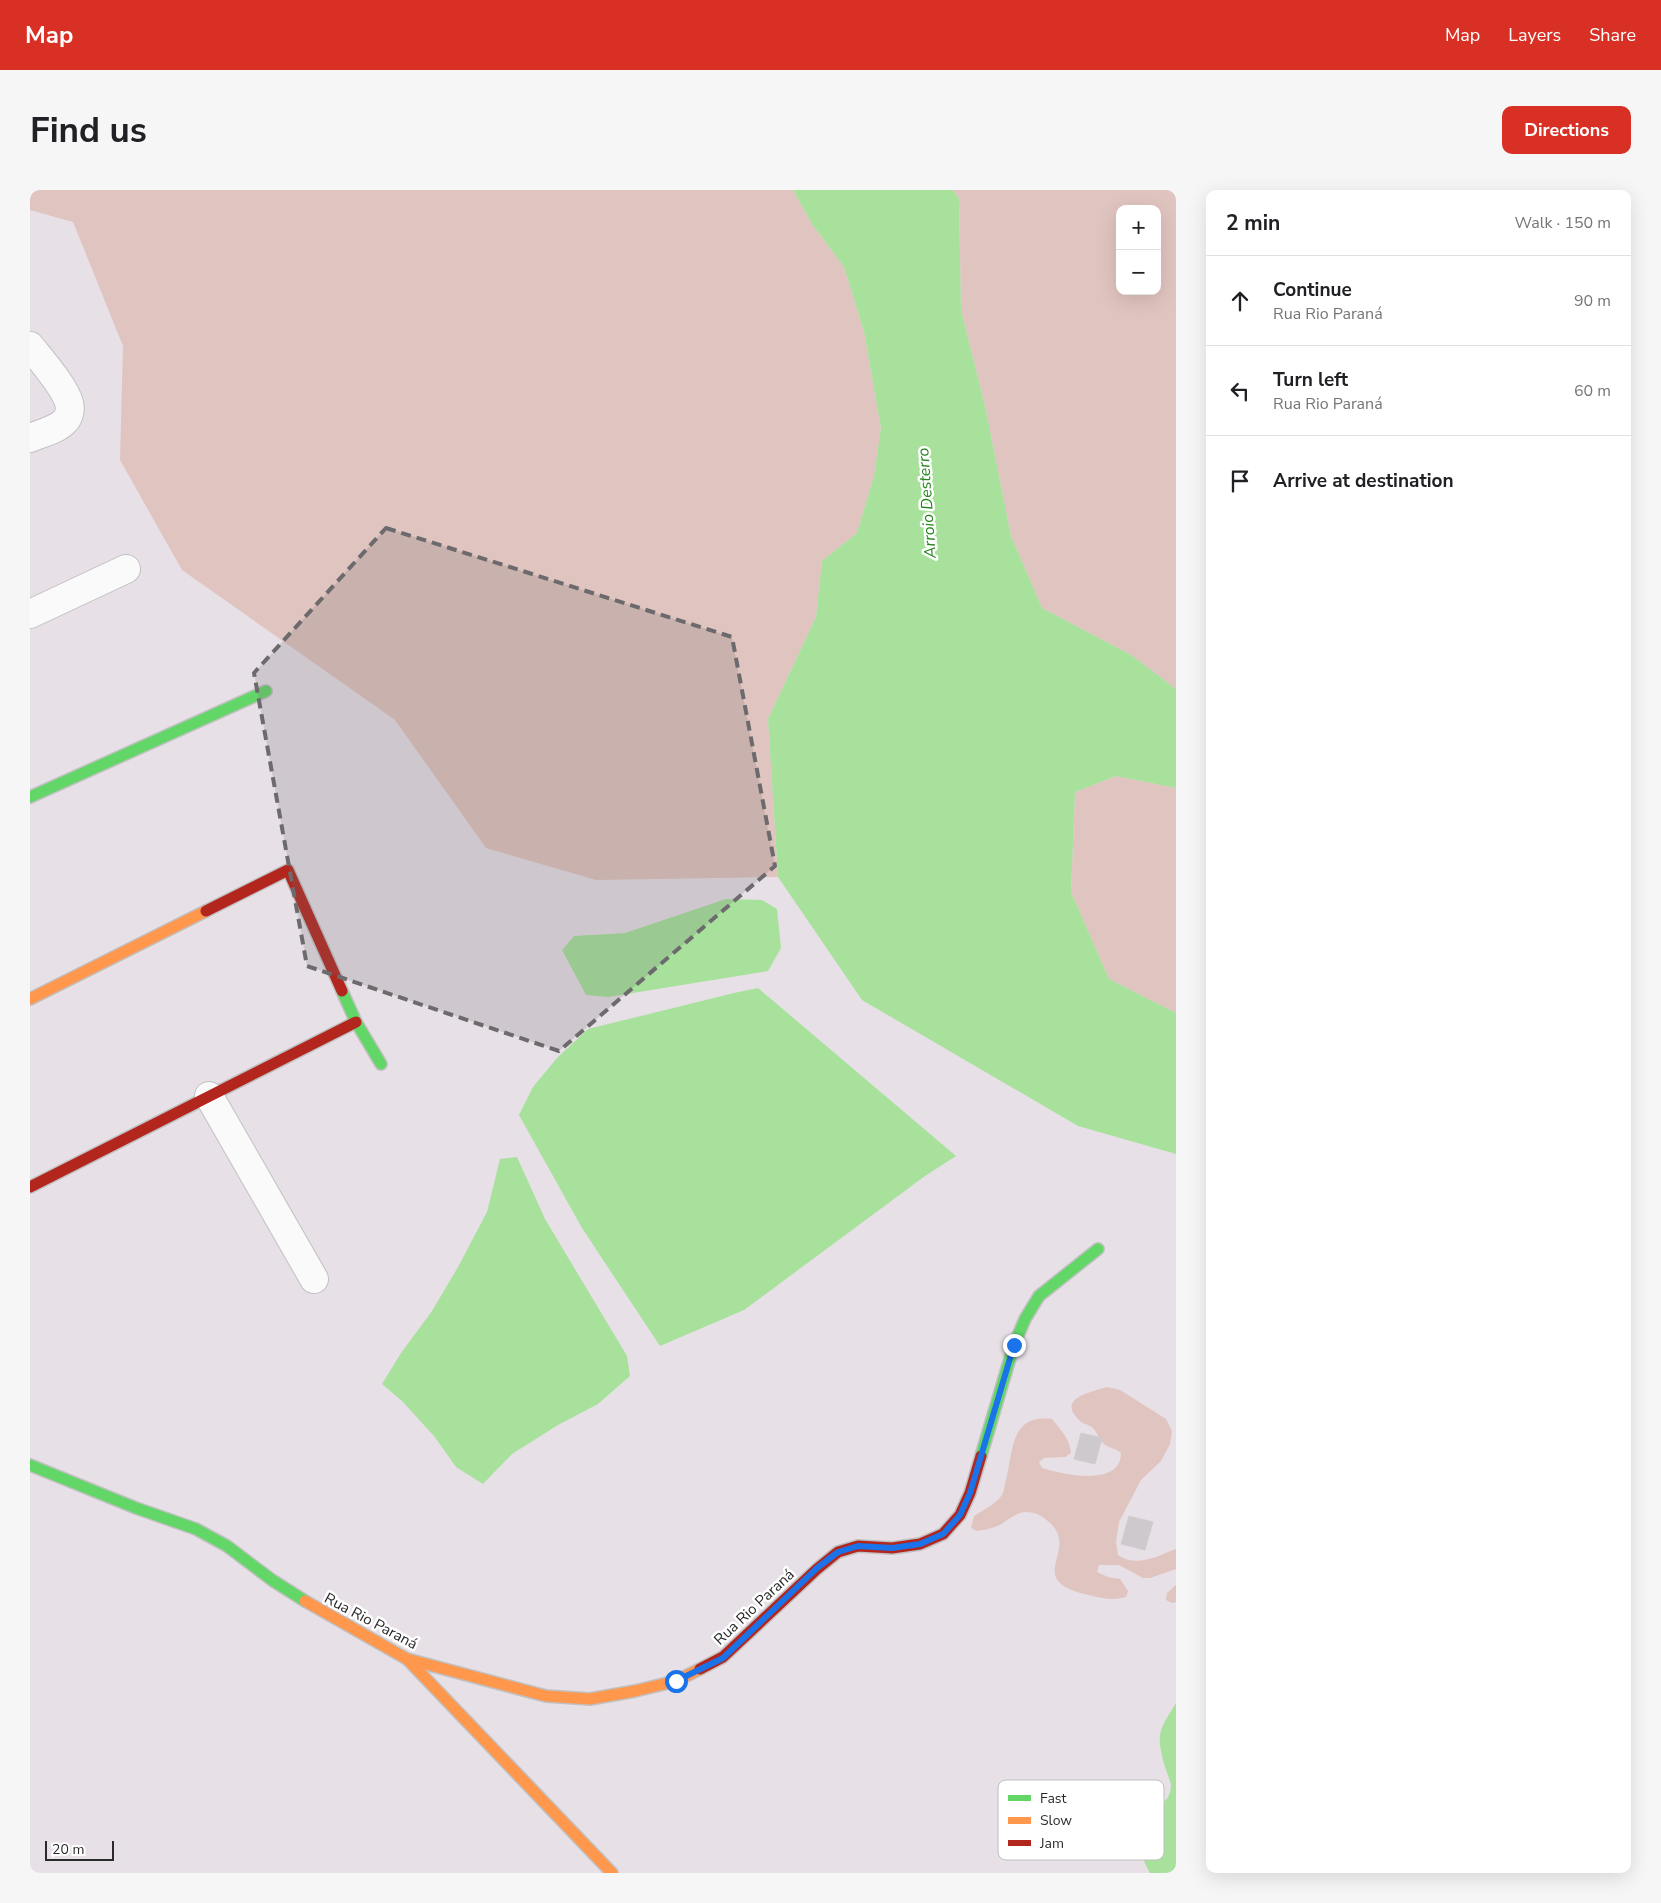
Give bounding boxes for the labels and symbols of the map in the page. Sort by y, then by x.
water label: Arroio Desterro [912,447,942,560]
route end [1003,1334,1026,1357]
street label: Rua Rio Paraná [710,1565,798,1649]
street label: Rua Rio Paraná [321,1588,421,1654]
route start [665,1670,688,1693]
legend [998,1780,1164,1860]
text: Fast [1040,1789,1066,1808]
text: Slow [1040,1811,1072,1830]
text: Jam [1039,1834,1064,1853]
scale bar [45,1838,114,1861]

